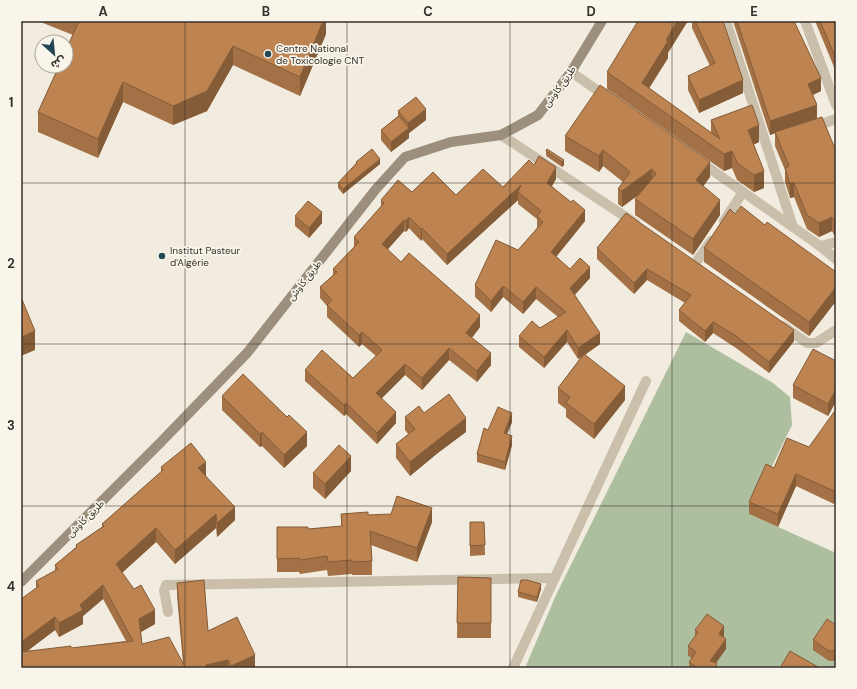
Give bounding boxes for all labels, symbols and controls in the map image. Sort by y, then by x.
text: A [98,3,108,20]
text: B [262,3,270,20]
text: C [423,3,433,20]
text: D [586,3,596,20]
text: E [750,3,758,20]
north arrow [34,34,74,74]
place label: Centre National de Toxicologie CNT [276,42,364,67]
marker: Centre National de Toxicologie CNT [263,49,273,59]
text: ش [49,53,68,73]
street label: طريق كاوش [540,63,579,109]
text: 1 [9,94,13,111]
place label: Institut Pasteur d'Algérie [170,244,240,269]
marker: Institut Pasteur d'Algérie [157,251,167,261]
text: 2 [7,255,15,272]
street label: طريق كاوش [285,257,324,303]
text: 3 [7,417,15,434]
street label: طريق كاوش [64,497,107,540]
text: 4 [7,578,15,595]

